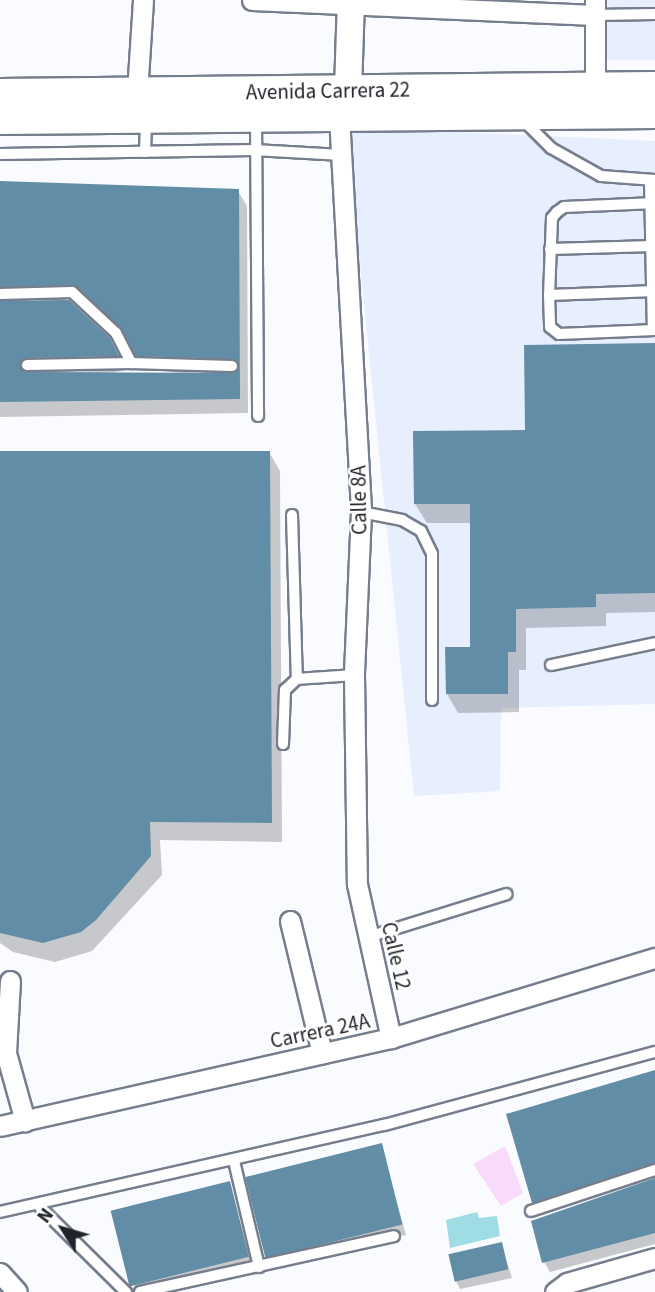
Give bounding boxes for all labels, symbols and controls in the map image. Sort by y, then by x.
street label: Avenida Carrera 22 [246,77,410,105]
street label: Calle 8A [346,465,372,535]
street label: Calle 12 [376,920,416,992]
street label: Carrera 24A [268,1008,372,1054]
north arrow [28,1194,98,1264]
text: N [31,1203,60,1229]

